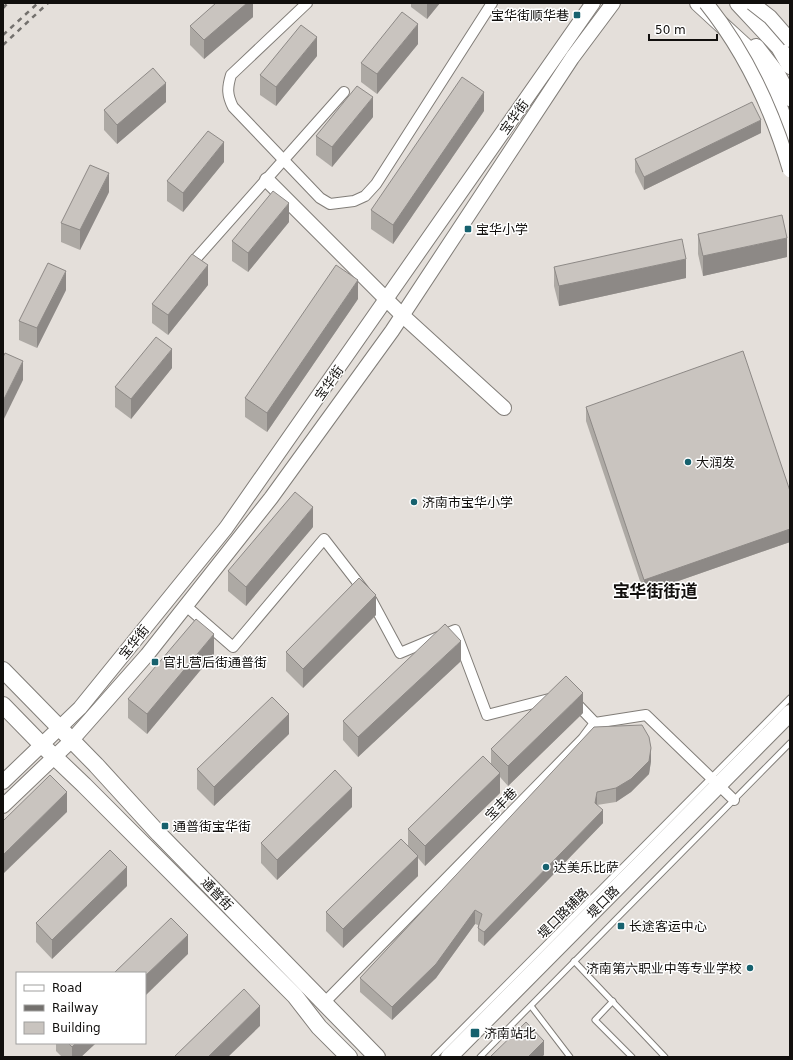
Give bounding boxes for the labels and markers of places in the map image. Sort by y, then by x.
place label: 宝华街顺华巷 [491,8,569,23]
marker: 宝华街顺华巷 [572,10,582,20]
place label: 宝华小学 [476,222,528,237]
marker: 宝华小学 [463,224,473,234]
place label: 大润发 [696,455,735,470]
marker: 大润发 [683,457,693,467]
place label: 济南市宝华小学 [422,495,513,510]
marker: 济南市宝华小学 [409,497,419,507]
place label: 官扎营后街通普街 [163,655,267,670]
marker: 官扎营后街通普街 [150,657,160,667]
place label: 通普街宝华街 [173,819,251,834]
marker: 通普街宝华街 [160,821,170,831]
place label: 达美乐比萨 [554,860,619,875]
marker: 达美乐比萨 [541,862,551,872]
place label: 长途客运中心 [629,919,707,934]
marker: 长途客运中心 [616,921,626,931]
place label: 济南第六职业中等专业学校 [586,961,742,976]
marker: 济南第六职业中等专业学校 [745,963,755,973]
place label: 济南站北 [484,1026,536,1041]
marker: 济南站北 [469,1027,481,1039]

